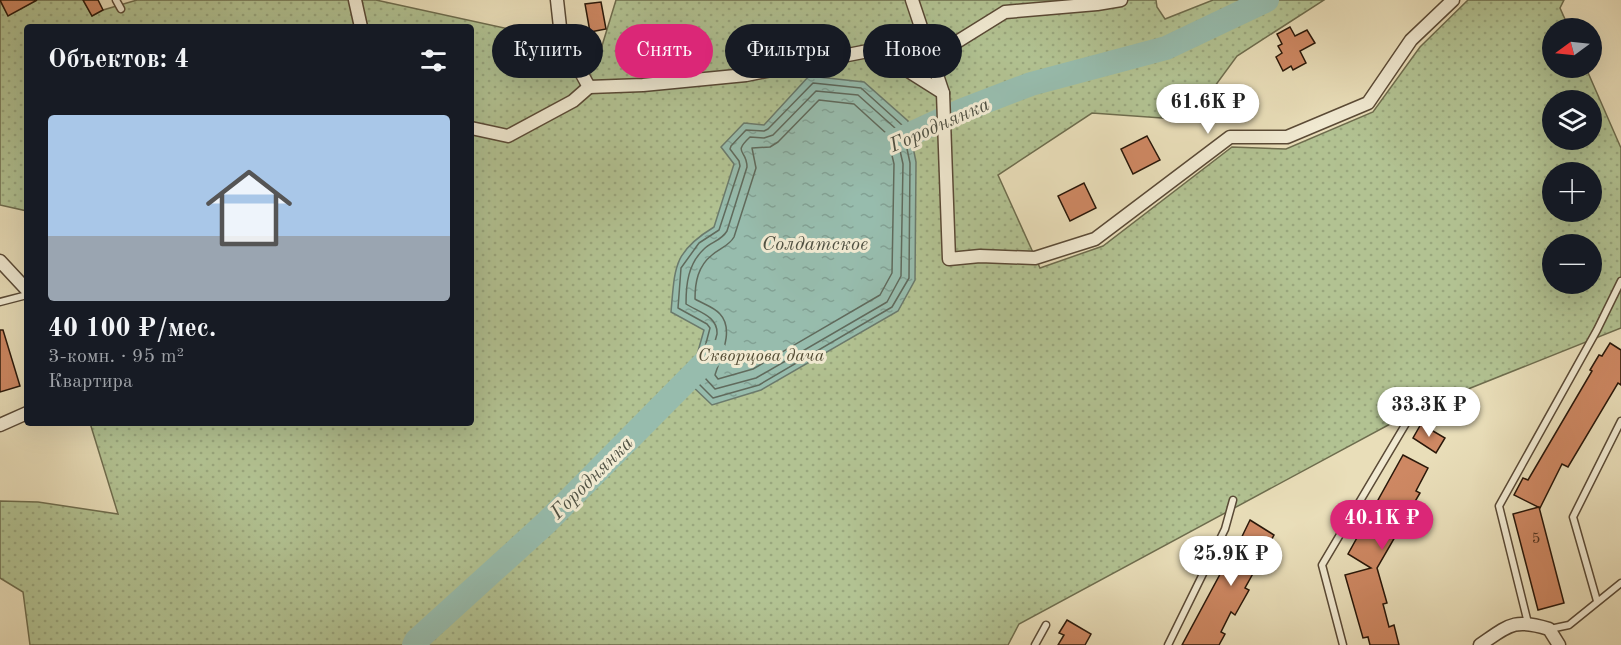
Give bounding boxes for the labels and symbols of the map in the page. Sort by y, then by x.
north arrow [1542,18,1602,78]
pin: 61.6K ₽ [1153,84,1263,135]
water label: Городнянка [886,95,993,157]
water label: Солдатское [762,235,868,255]
park label: Скворцова дача [698,347,825,365]
pin: 33.3K ₽ [1374,387,1484,438]
water label: Городнянка [547,433,638,524]
pin: 40.1K ₽ [1327,500,1437,551]
house number: 5 [1532,532,1540,547]
pin: 25.9K ₽ [1176,536,1286,587]

